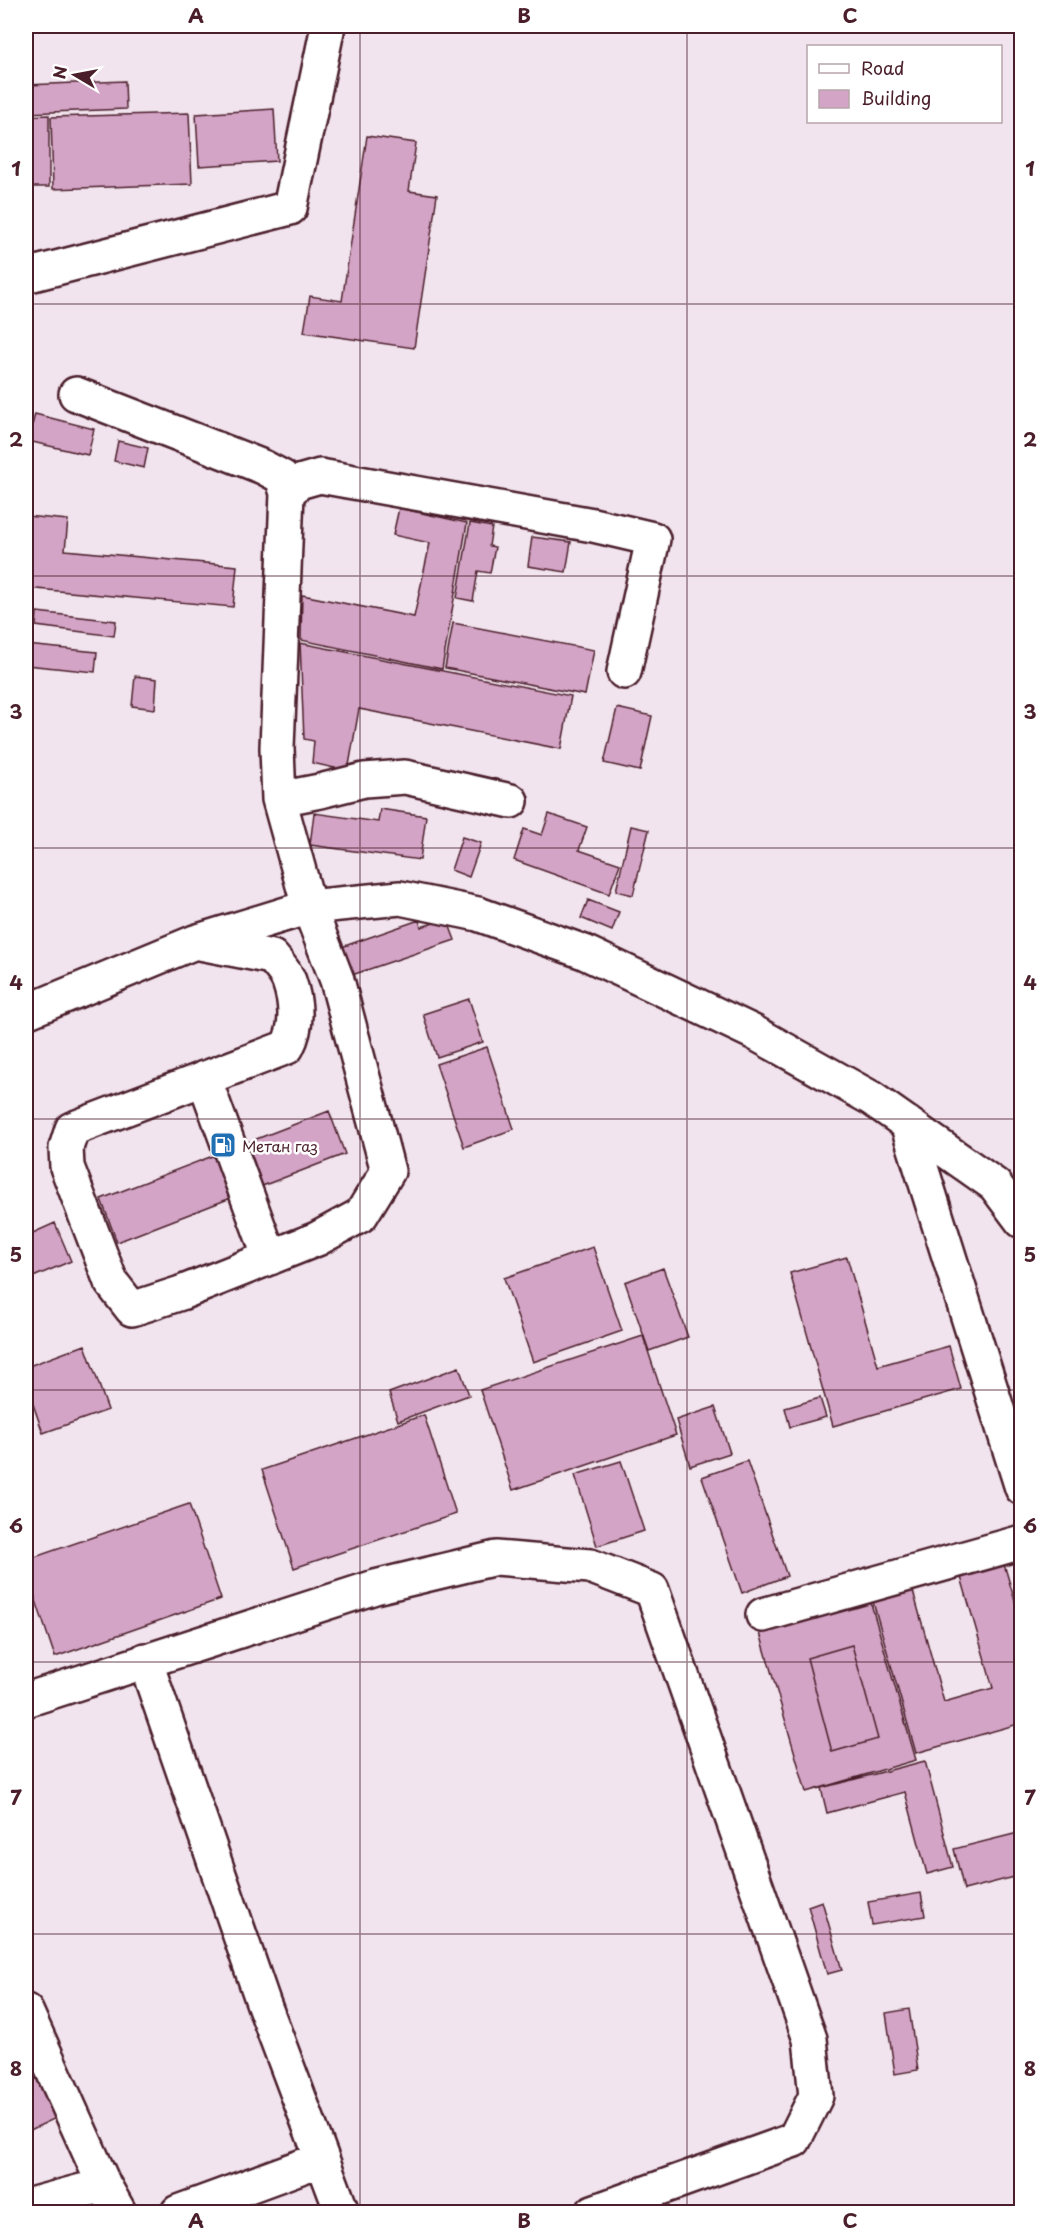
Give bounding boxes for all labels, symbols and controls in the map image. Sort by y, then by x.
text: A [188,0,204,30]
text: B [517,0,531,30]
text: C [842,0,858,30]
north arrow [45,45,105,105]
legend [807,45,1002,123]
text: Road [861,54,905,81]
text: N [46,64,72,81]
text: Building [861,84,931,111]
text: 1 [11,153,21,183]
text: 1 [1025,153,1035,183]
text: 2 [9,424,23,454]
text: 2 [1023,424,1037,454]
text: 3 [9,696,23,726]
text: 3 [1023,696,1037,726]
text: 4 [9,967,23,997]
text: 4 [1023,967,1037,997]
fuel station icon: Метан газ [208,1130,238,1160]
place label: Метан газ [242,1134,318,1157]
text: 5 [10,1239,22,1269]
text: 5 [1024,1239,1036,1269]
text: 6 [9,1510,23,1540]
text: 6 [1023,1510,1037,1540]
text: 7 [10,1782,22,1812]
text: 7 [1024,1782,1036,1812]
text: 8 [10,2053,22,2083]
text: 8 [1024,2053,1036,2083]
text: A [188,2205,204,2235]
text: B [517,2205,531,2235]
text: C [842,2205,858,2235]

